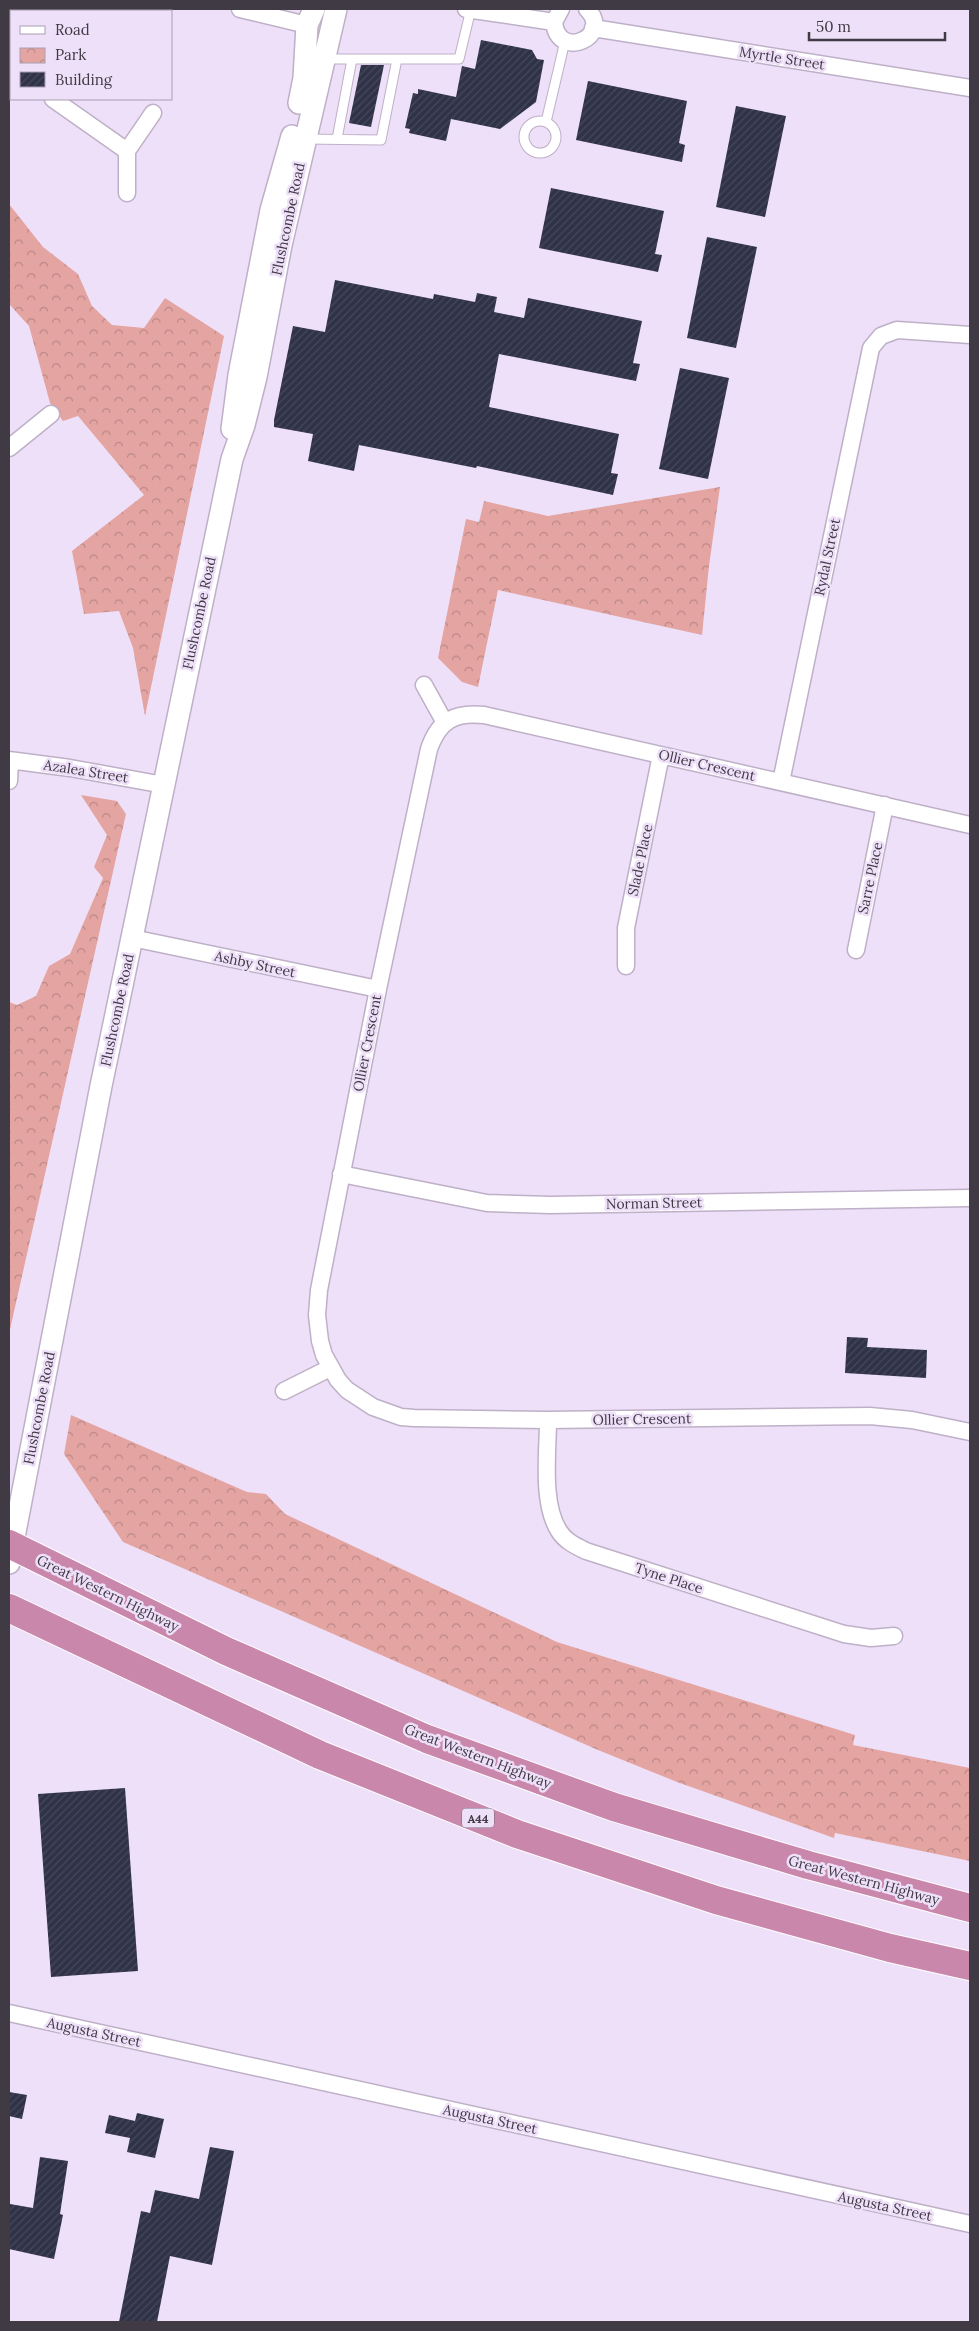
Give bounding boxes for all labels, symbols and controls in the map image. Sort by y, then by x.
legend [10,10,172,100]
scale bar [809,10,945,42]
text: 50 m [816,17,851,36]
text: Road [55,20,90,39]
street label: Myrtle Street [738,42,827,74]
text: Park [55,45,86,64]
text: Building [55,70,113,89]
street label: Flushcombe Road [267,161,309,277]
street label: Rydal Street [810,516,844,597]
street label: Flushcombe Road [178,555,220,671]
street label: Ollier Crescent [657,745,758,785]
street label: Azalea Street [41,755,130,787]
street label: Slade Place [624,822,656,898]
street label: Sarre Place [854,840,886,916]
street label: Ashby Street [212,946,298,981]
street label: Flushcombe Road [96,952,138,1068]
street label: Ollier Crescent [349,992,385,1093]
street label: Norman Street [606,1193,703,1213]
street label: Flushcombe Road [19,1350,59,1466]
street label: Ollier Crescent [593,1409,692,1429]
street label: Great Western Highway [34,1551,183,1636]
street label: Tyne Place [633,1559,706,1598]
street label: Great Western Highway [402,1720,555,1793]
road number: A44 [462,1809,494,1828]
street label: Great Western Highway [786,1851,942,1909]
street label: Augusta Street [44,2013,143,2051]
street label: Augusta Street [440,2100,539,2138]
street label: Augusta Street [835,2187,934,2225]

